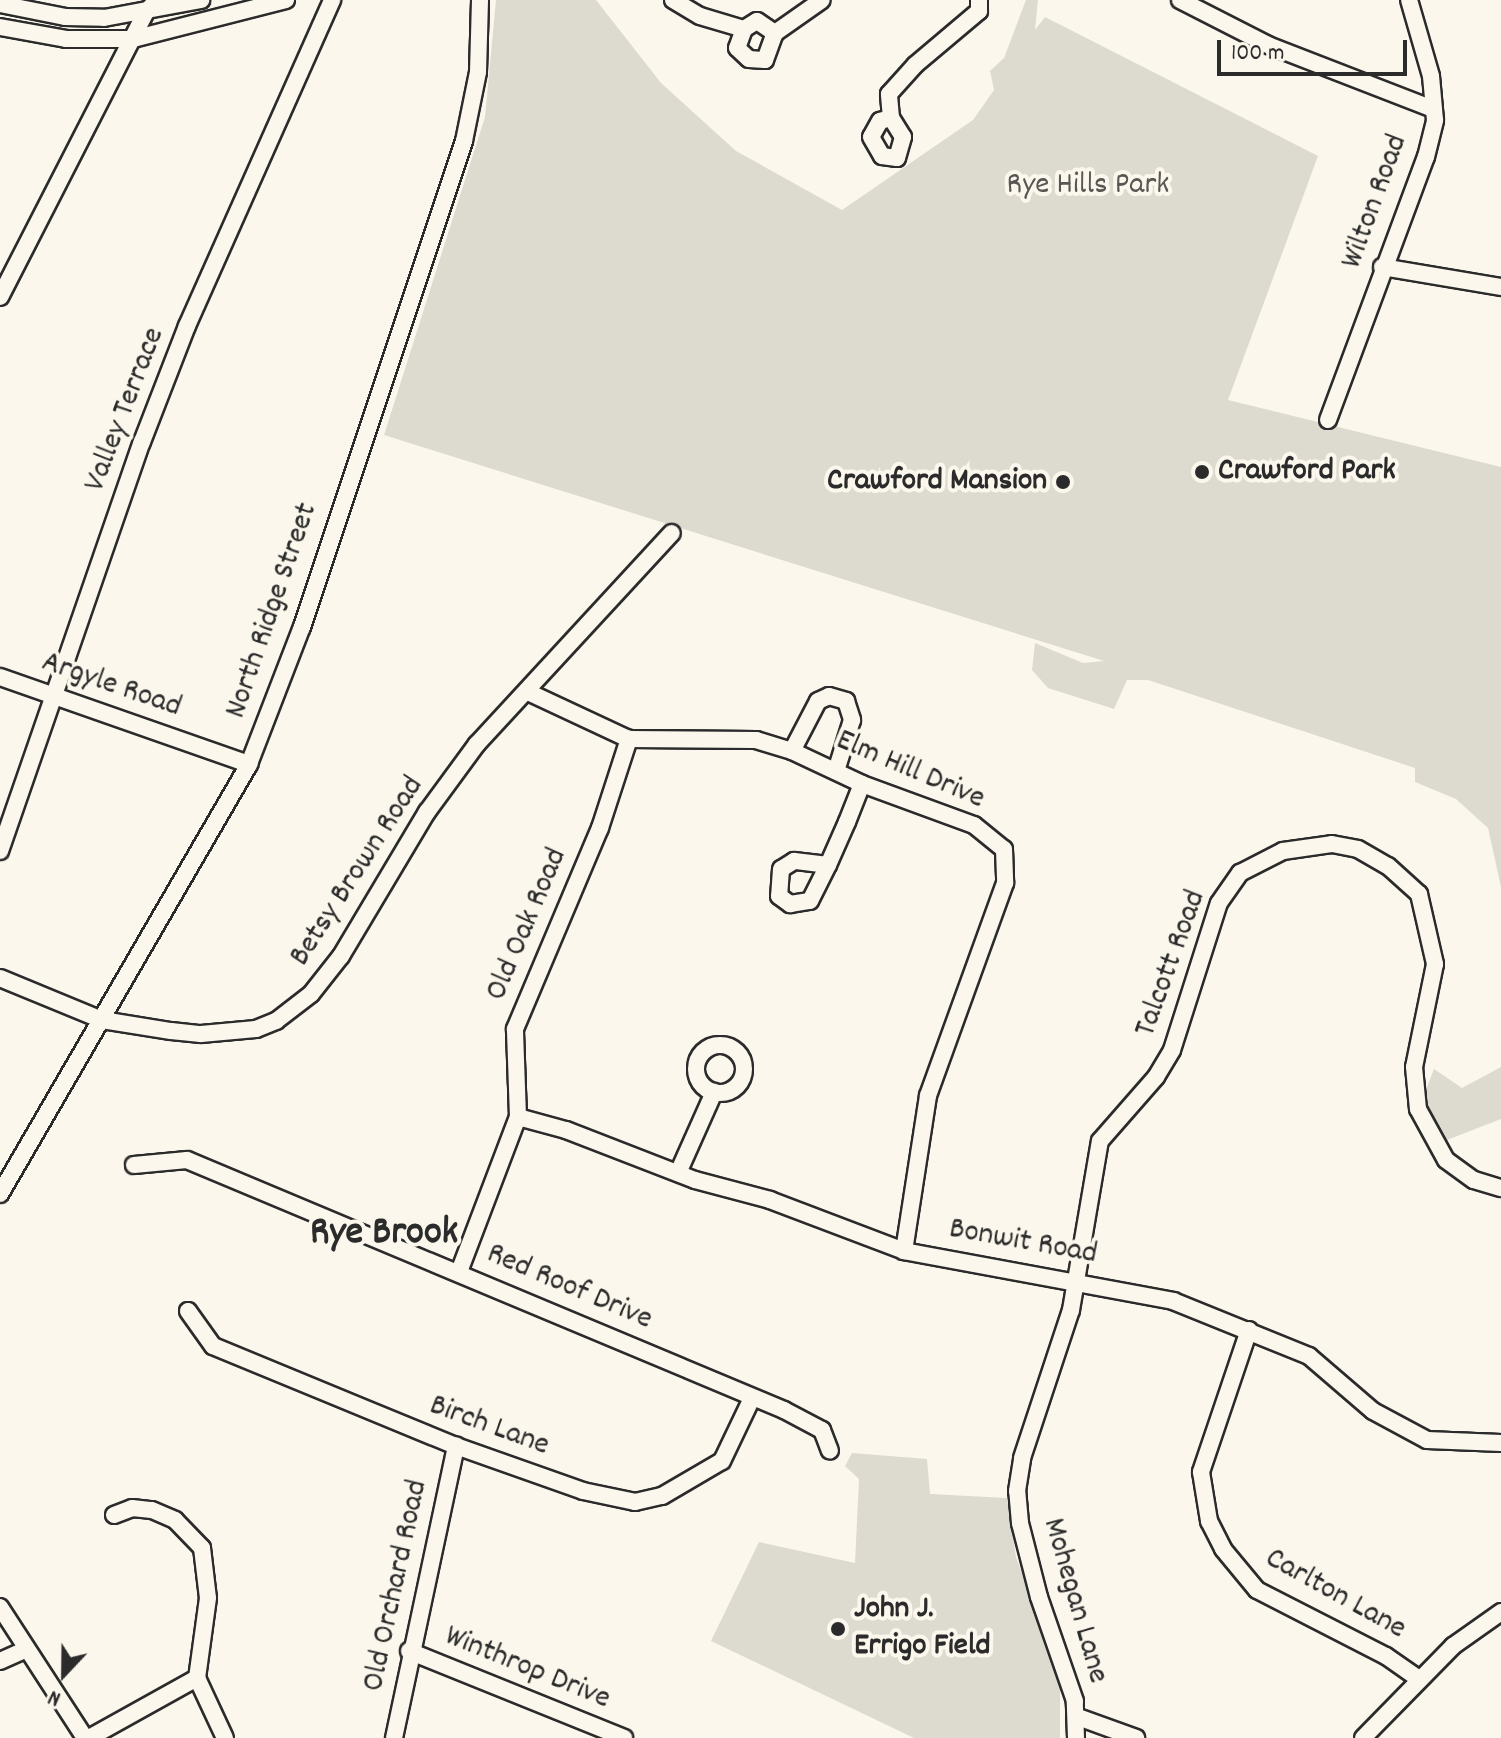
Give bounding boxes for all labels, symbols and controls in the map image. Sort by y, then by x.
scale bar [1221,24,1411,74]
text: 100 m [1231,37,1284,71]
street label: Wilton Road [1334,130,1418,274]
park label: Rye Hills Park [1007,167,1169,205]
street label: Valley Terrace [77,323,175,497]
place label: Crawford Park [1218,453,1396,491]
place label: Crawford Mansion [827,463,1047,501]
marker: Crawford Park [1193,463,1211,481]
marker: Crawford Mansion [1054,473,1072,491]
street label: North Ridge Street [218,498,328,724]
street label: Argyle Road [36,644,186,728]
street label: Elm Hill Drive [830,722,990,820]
street label: Betsy Brown Road [282,770,434,974]
street label: Old Oak Road [479,843,577,1007]
street label: Talcott Road [1128,885,1216,1043]
district label: Rye Brook [310,1211,458,1259]
street label: Bonwit Road [946,1211,1100,1275]
street label: Red Roof Drive [480,1236,658,1340]
street label: Birch Lane [424,1388,554,1466]
street label: Old Orchard Road [356,1477,438,1695]
street label: Mohegan Lane [1032,1514,1116,1688]
street label: Carlton Lane [1258,1541,1412,1649]
place label: John J. Errigo Field [854,1592,991,1667]
street label: Winthrop Drive [439,1618,615,1720]
marker: John J. Errigo Field [829,1620,847,1638]
north arrow [24,1634,104,1714]
text: N [44,1680,66,1713]

